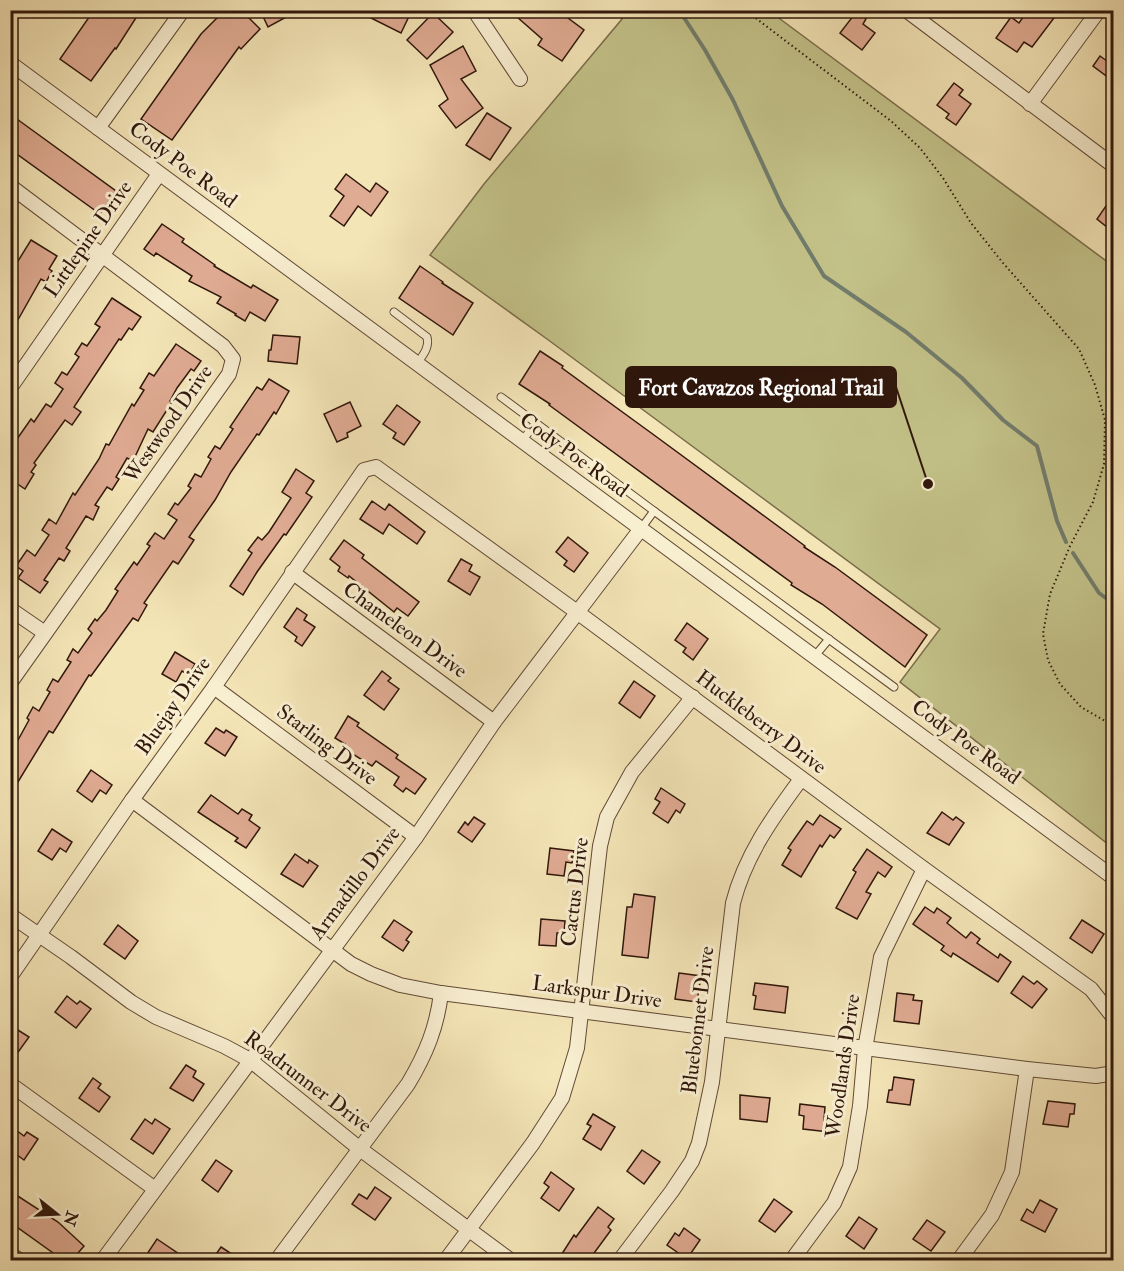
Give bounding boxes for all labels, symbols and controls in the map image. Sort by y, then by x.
street label: Cody Poe Road [124,116,243,215]
street label: Littlepine Drive [38,175,138,303]
street label: Westwood Drive [117,359,219,489]
callout: Fort Cavazos Regional Trail [626,367,896,407]
text: Fort Cavazos Regional Trail [638,374,884,403]
street label: Cody Poe Road [514,406,634,504]
street label: Chameleon Drive [337,576,473,684]
street label: Bluejay Drive [129,652,217,760]
street label: Huckleberry Drive [690,664,832,780]
street label: Cody Poe Road [906,693,1026,791]
street label: Starling Drive [271,698,383,792]
street label: Armadillo Drive [303,821,407,946]
street label: Cactus Drive [555,836,595,948]
street label: Bluebonnet Drive [676,944,720,1095]
street label: Larkspur Drive [531,970,664,1014]
street label: Woodlands Drive [819,992,866,1141]
street label: Roadrunner Drive [239,1025,378,1139]
north arrow [27,1184,87,1244]
text: N [58,1207,82,1229]

